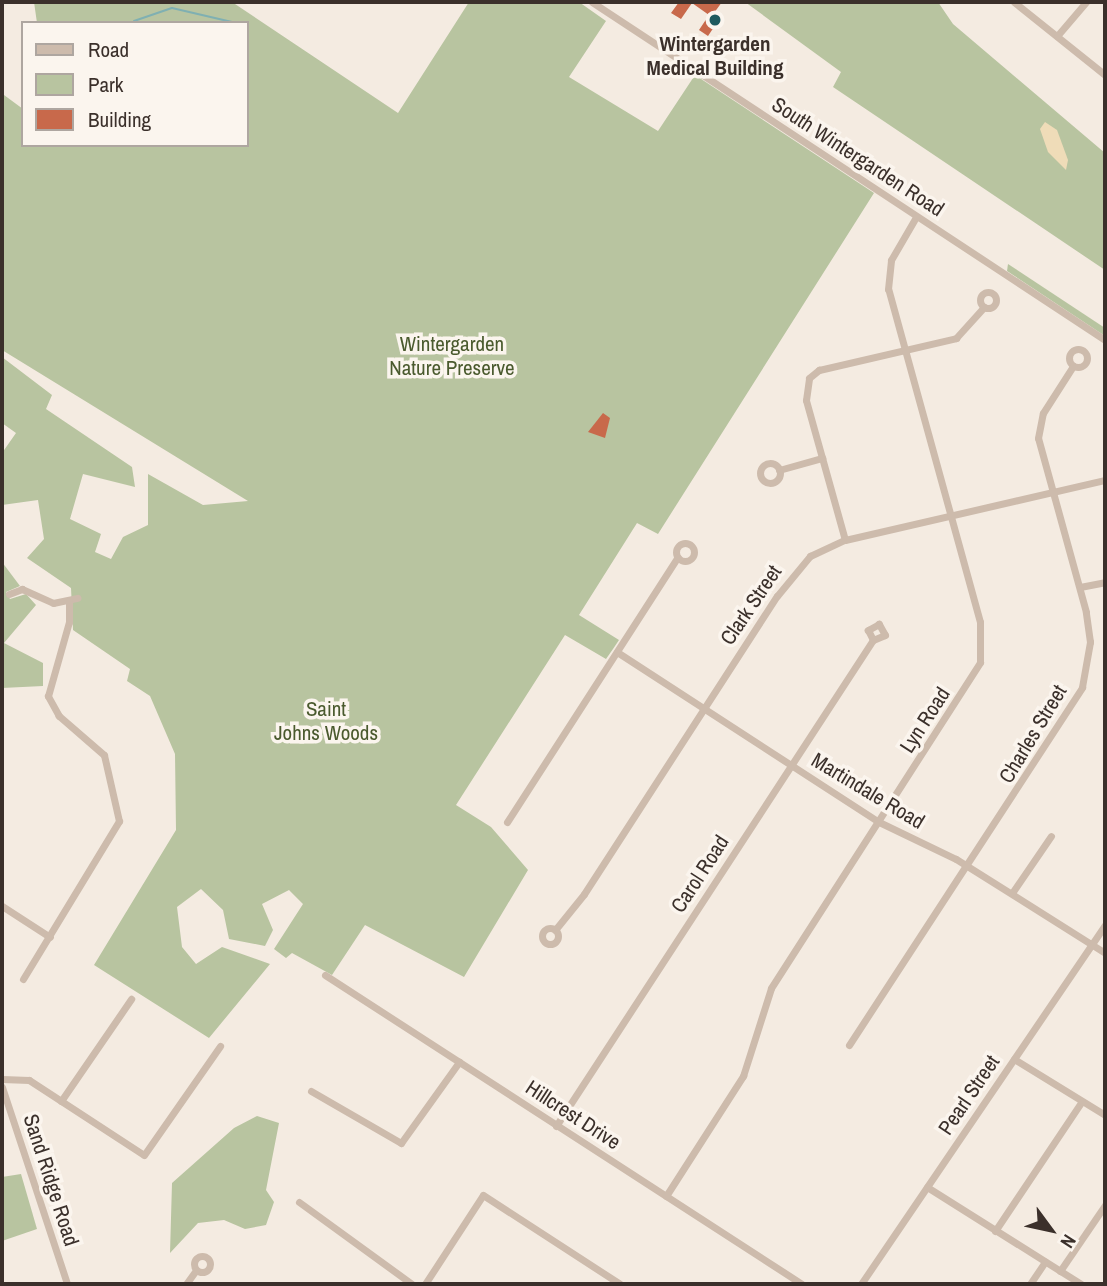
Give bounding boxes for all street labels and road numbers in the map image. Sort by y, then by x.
street label: South Wintergarden Road [767,92,949,222]
street label: Clark Street [715,560,787,650]
street label: Charles Street [994,680,1072,788]
street label: Lyn Road [895,682,955,758]
street label: Martindale Road [807,747,929,835]
street label: Carol Road [666,831,734,917]
street label: Pearl Street [933,1050,1005,1140]
street label: Hillcrest Drive [521,1075,625,1155]
street label: Sand Ridge Road [18,1111,84,1249]

